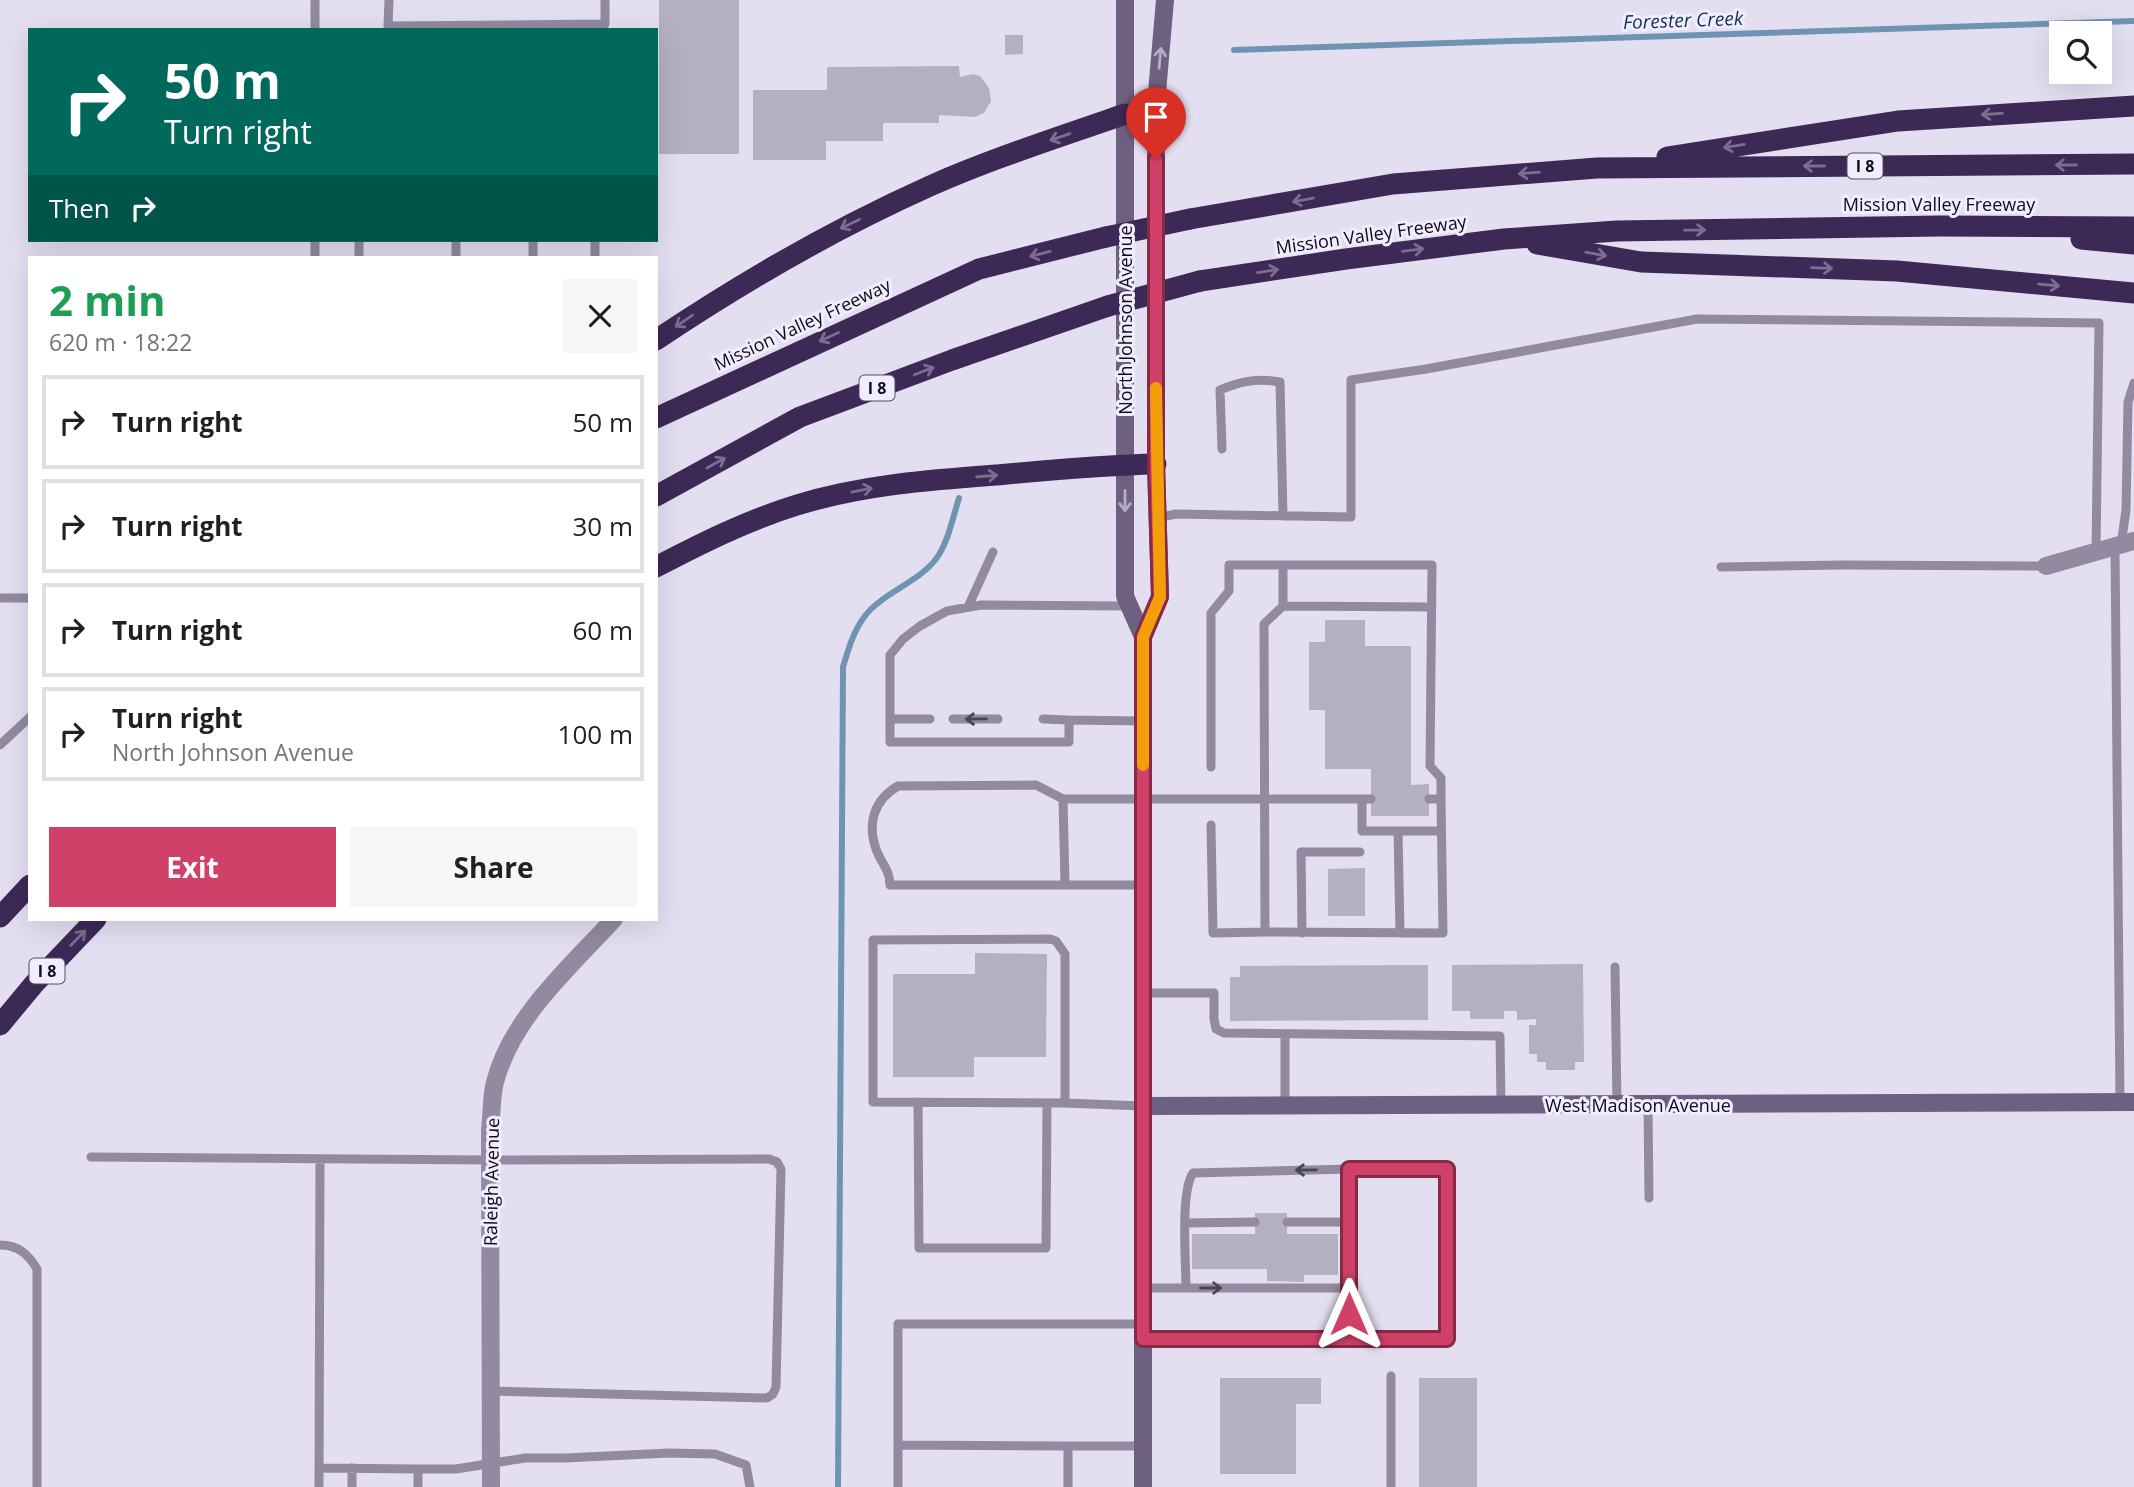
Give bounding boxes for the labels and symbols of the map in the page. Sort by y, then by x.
water label: Forester Creek [1623,5,1744,35]
one-way arrow [1154,47,1167,70]
pin [1126,87,1186,159]
one-way arrow [1982,108,2004,121]
one-way arrow [1050,132,1072,144]
one-way arrow [1723,140,1746,153]
road number: I 8 [1848,154,1882,178]
one-way arrow [2055,158,2078,171]
one-way arrow [1803,159,1826,173]
one-way arrow [1518,167,1541,180]
street label: Mission Valley Freeway [1843,192,2036,216]
one-way arrow [1292,194,1315,207]
street label: Mission Valley Freeway [1274,209,1469,259]
one-way arrow [840,218,861,231]
one-way arrow [1683,223,1706,237]
street label: North Johnson Avenue [1113,225,1137,415]
one-way arrow [1402,244,1424,257]
one-way arrow [1029,248,1051,261]
one-way arrow [1584,248,1607,261]
one-way arrow [1811,262,1834,275]
one-way arrow [1256,264,1279,277]
street label: Mission Valley Freeway [710,272,895,376]
one-way arrow [2037,279,2060,292]
one-way arrow [675,314,694,328]
one-way arrow [818,331,840,344]
one-way arrow [912,363,934,376]
road number: I 8 [860,376,894,400]
one-way arrow [705,456,726,469]
one-way arrow [975,469,998,482]
one-way arrow [850,483,873,497]
one-way arrow [1118,489,1132,512]
one-way arrow [964,712,987,726]
one-way arrow [70,929,86,947]
road number: I 8 [30,959,64,984]
street label: West Madison Avenue [1545,1093,1731,1117]
street label: Raleigh Avenue [478,1118,504,1246]
one-way arrow [1294,1163,1317,1177]
position arrow [1312,1277,1386,1351]
one-way arrow [1199,1281,1222,1295]

